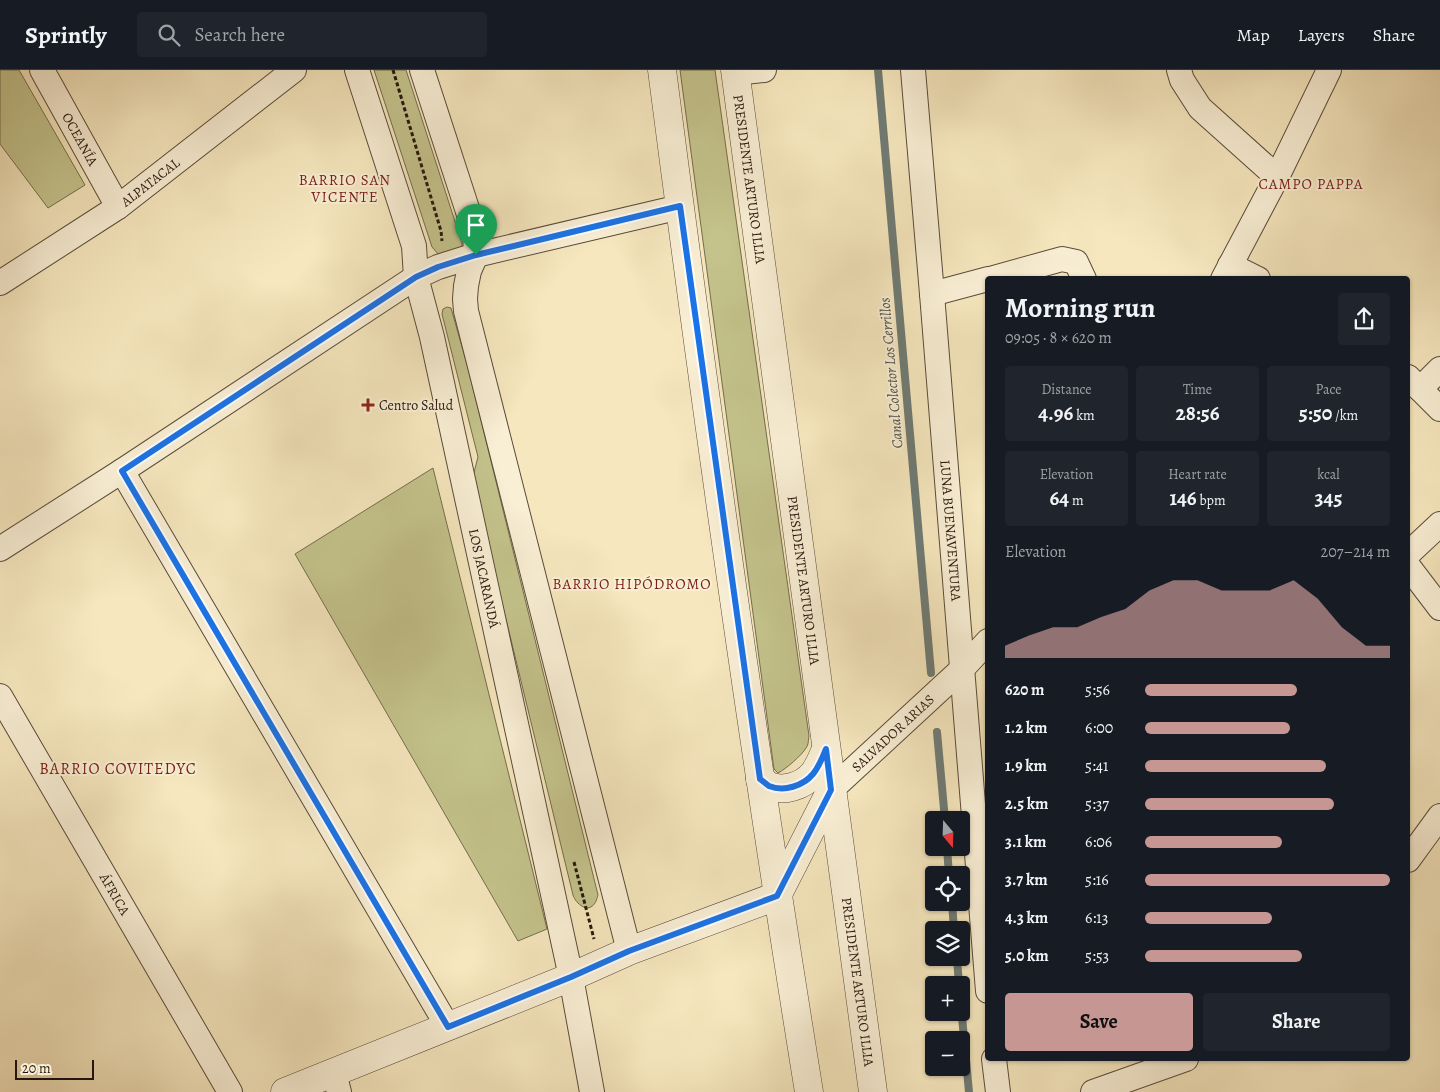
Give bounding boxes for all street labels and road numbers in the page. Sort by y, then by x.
street label: PRESIDENTE ARTURO ILLIA [729,93,771,266]
street label: OCEANÍA [58,109,103,170]
street label: ALPATACAL [116,153,184,212]
street label: LUNA BUENAVENTURA [936,459,966,603]
street label: PRESIDENTE ARTURO ILLIA [783,495,825,667]
street label: LOS JACARANDÁ [464,527,505,630]
street label: SALVADOR ARIAS [847,690,938,776]
street label: ÁFRICA [95,869,135,919]
street label: PRESIDENTE ARTURO ILLIA [837,896,879,1068]

